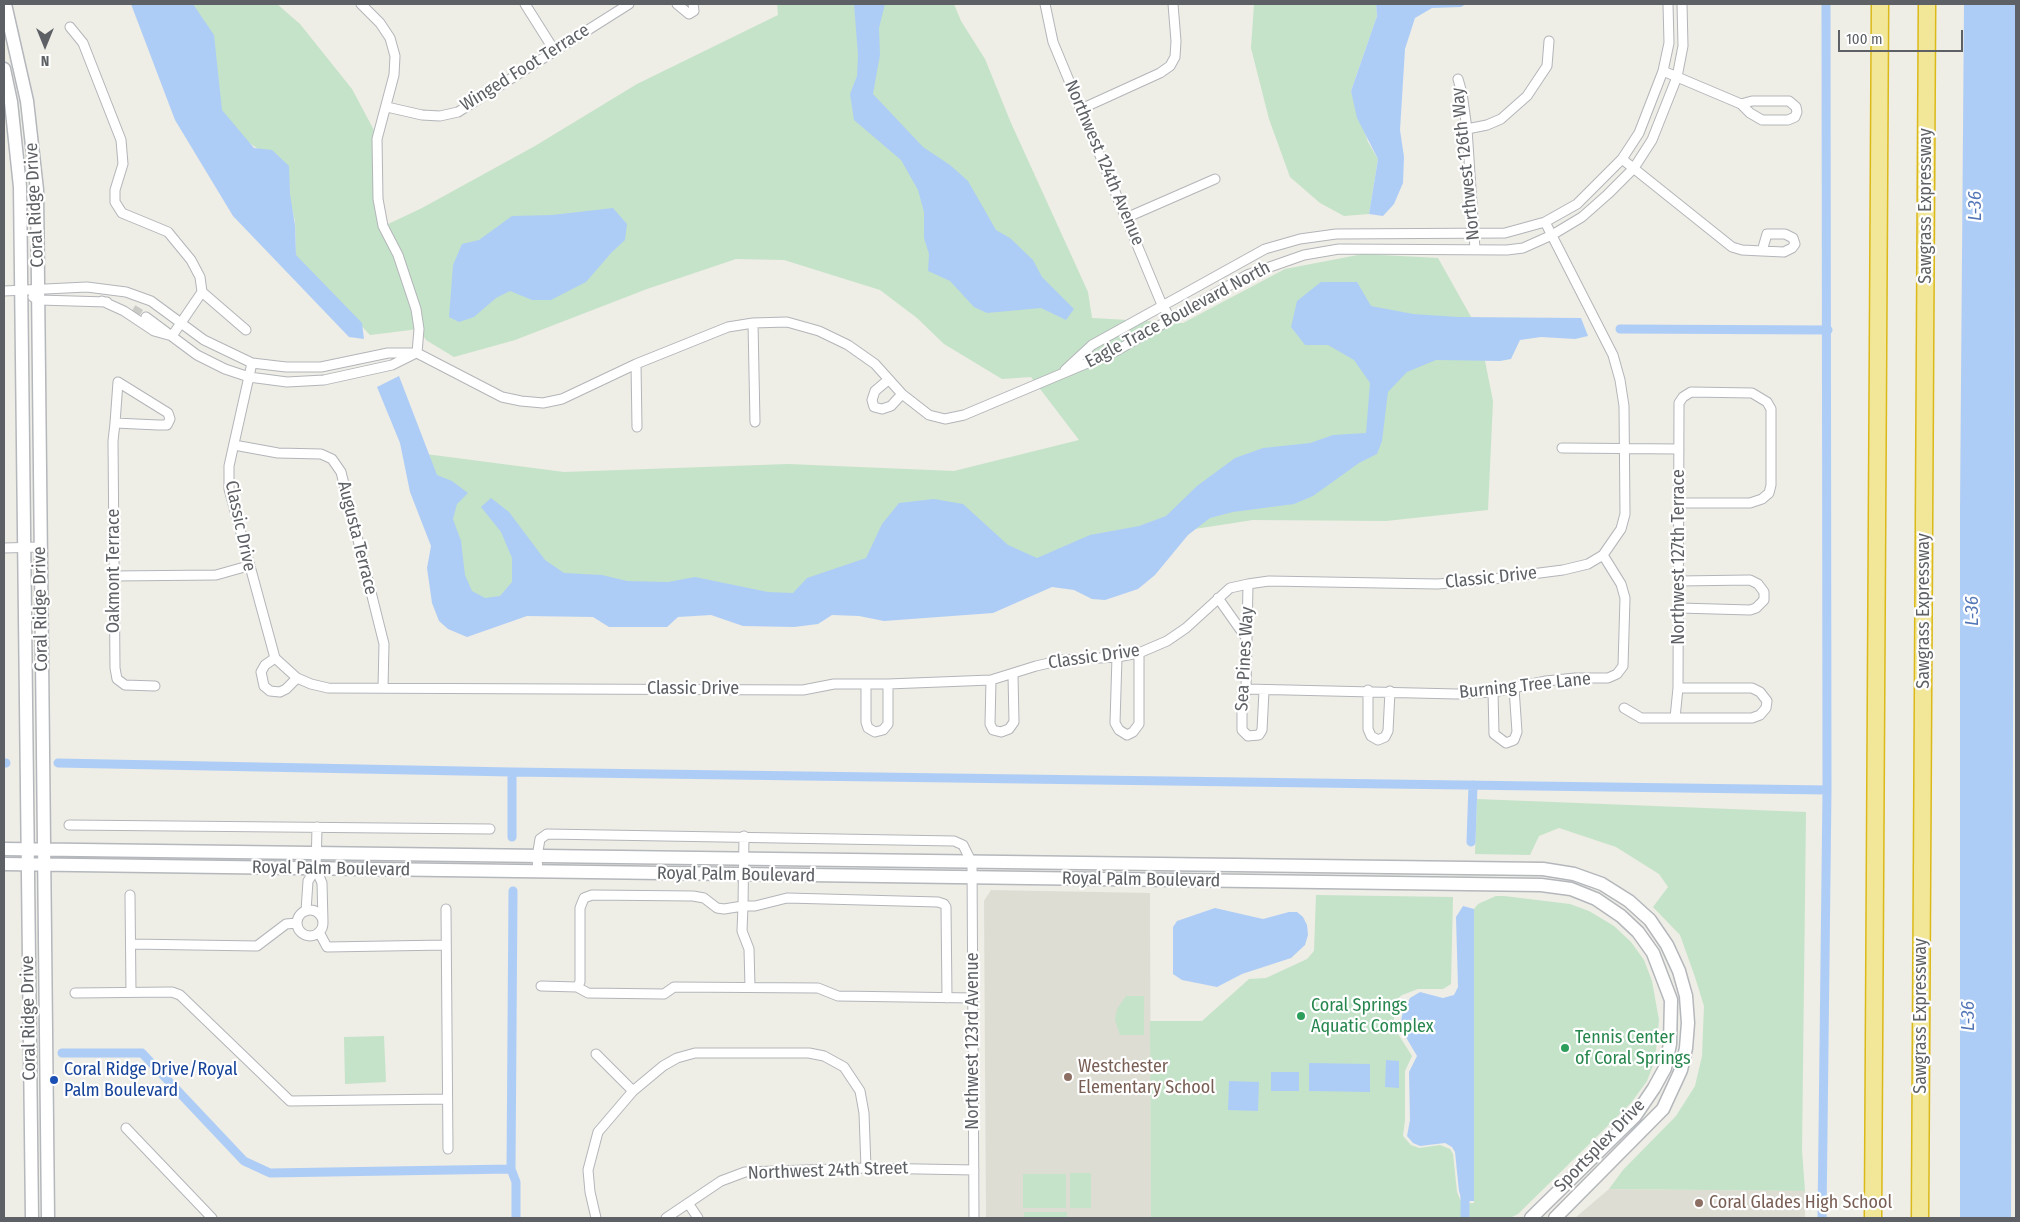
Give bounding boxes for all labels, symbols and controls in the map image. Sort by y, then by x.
north arrow [20,20,70,70]
street label: Winged Foot Terrace [456,20,594,116]
scale bar [1840,20,1965,52]
text: 100 m [1846,30,1883,48]
text: N [41,52,49,69]
street label: Northwest 124th Avenue [1059,77,1149,249]
street label: Northwest 126th Way [1447,87,1485,241]
street label: Sawgrass Expressway [1915,128,1937,284]
street label: Coral Ridge Drive [21,142,49,268]
water label: L-36 [1965,191,1987,221]
street label: Eagle Trace Boulevard North [1082,257,1274,373]
street label: Northwest 127th Terrace [1668,469,1690,645]
street label: Classic Drive [220,479,260,573]
street label: Augusta Terrace [332,479,382,597]
street label: Oakmont Terrace [103,509,125,633]
street label: Sawgrass Expressway [1913,533,1935,689]
street label: Coral Ridge Drive [29,546,53,672]
street label: Classic Drive [1444,562,1538,594]
water label: L-36 [1962,596,1984,626]
street label: Sea Pines Way [1231,606,1259,712]
street label: Classic Drive [1047,640,1141,674]
street label: Burning Tree Lane [1458,668,1592,704]
street label: Classic Drive [647,678,739,700]
street label: Royal Palm Boulevard [252,857,410,881]
street label: Royal Palm Boulevard [657,863,815,887]
street label: Royal Palm Boulevard [1062,868,1220,892]
street label: Sawgrass Expressway [1910,938,1932,1094]
street label: Northwest 123rd Avenue [962,952,984,1130]
street label: Coral Ridge Drive [17,955,41,1081]
place label: Coral Springs Aquatic Complex [1311,995,1434,1038]
water label: L-36 [1958,1001,1980,1031]
marker: Coral Springs Aquatic Complex [1295,1010,1307,1022]
place label: Tennis Center of Coral Springs [1575,1027,1691,1070]
marker: Tennis Center of Coral Springs [1559,1042,1571,1054]
place label: Westchester Elementary School [1078,1056,1215,1098]
place label: Coral Ridge Drive/Royal Palm Boulevard [64,1059,238,1102]
marker: Westchester Elementary School [1062,1071,1074,1083]
marker: Coral Ridge Drive/Royal Palm Boulevard [48,1074,60,1086]
street label: Sportsplex Drive [1550,1095,1650,1197]
street label: Northwest 24th Street [747,1157,909,1185]
place label: Coral Glades High School [1709,1192,1892,1214]
marker: Coral Glades High School [1693,1197,1705,1209]

